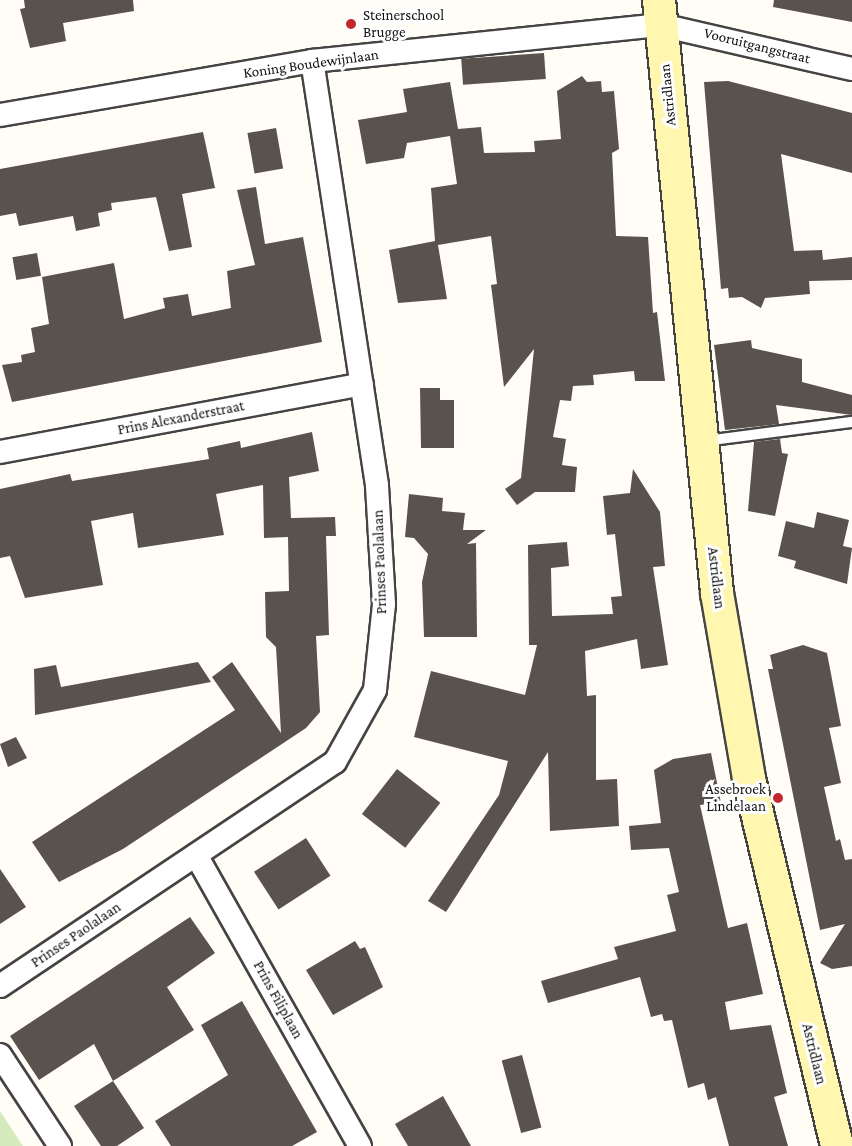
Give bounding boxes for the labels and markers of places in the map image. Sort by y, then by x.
place label: Steinerschool Brugge [363,6,444,41]
marker: Steinerschool Brugge [344,17,358,31]
place label: Assebroek Lindelaan [705,780,766,815]
marker: Assebroek Lindelaan [771,791,785,805]

